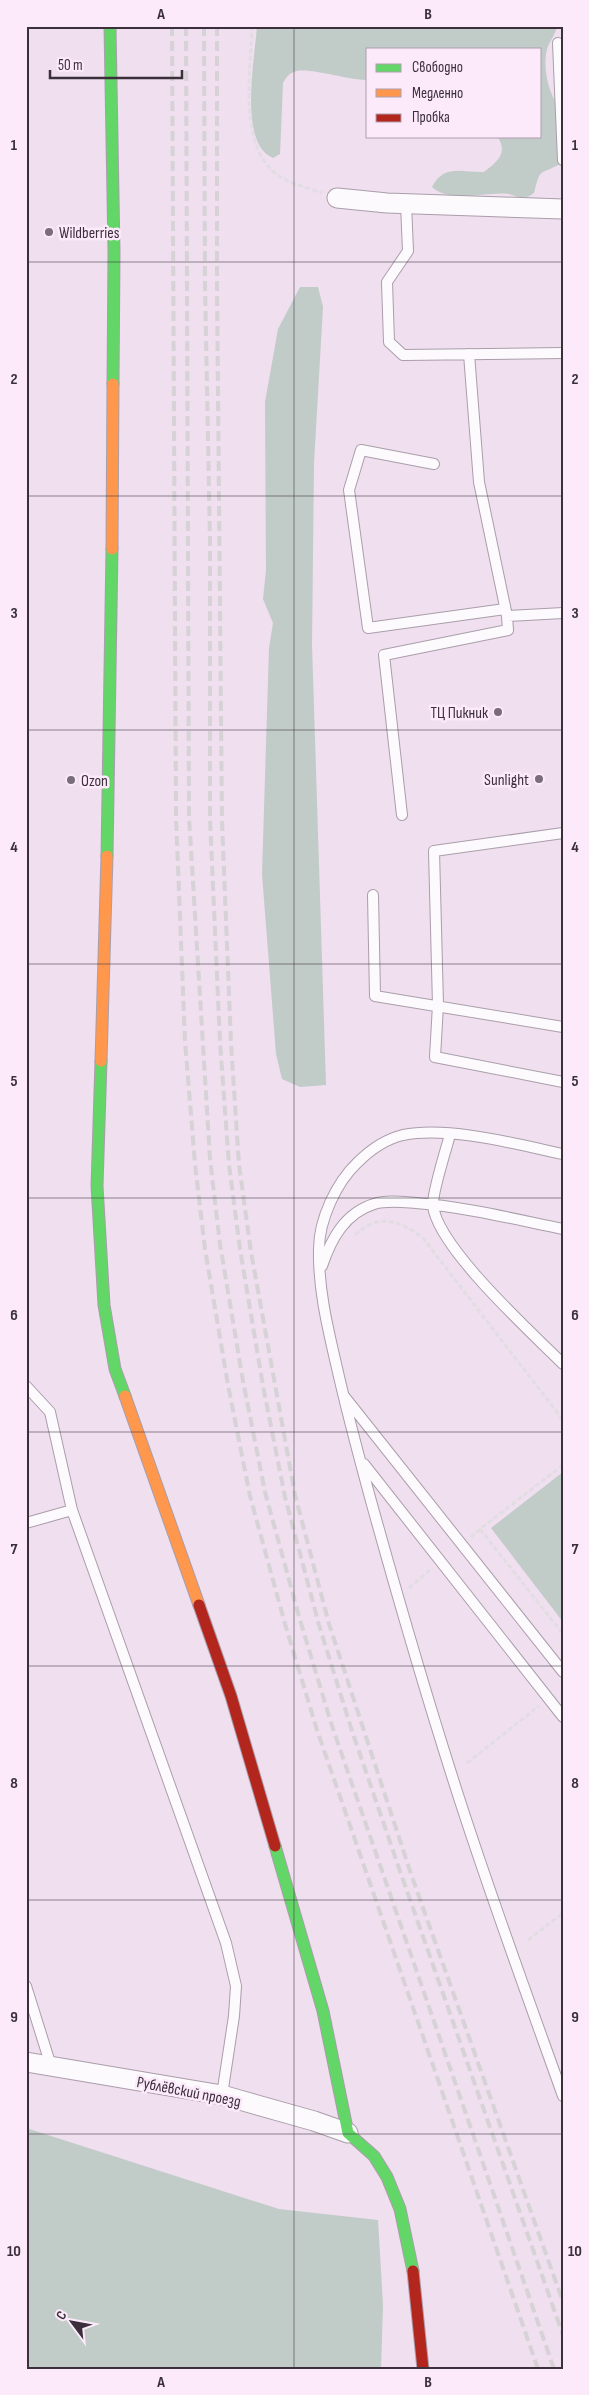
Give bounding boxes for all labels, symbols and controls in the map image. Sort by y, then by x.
text: A [156,5,165,24]
text: B [424,5,432,24]
scale bar [50,48,182,80]
legend [366,48,542,138]
text: 50 m [58,56,83,75]
text: Свободно [412,58,463,77]
text: Медленно [412,84,463,103]
text: Пробка [412,108,450,127]
text: 1 [11,136,18,155]
text: 1 [572,136,579,155]
place label: Wildberries [59,224,120,243]
marker: Wildberries [43,226,55,238]
text: 2 [10,370,18,389]
text: 2 [571,370,579,389]
text: 3 [10,604,18,623]
text: 3 [571,604,579,623]
place label: ТЦ Пикник [431,704,489,723]
marker: ТЦ Пикник [492,706,504,718]
place label: Sunlight [484,771,529,790]
place label: Ozon [81,772,108,791]
marker: Sunlight [533,773,545,785]
marker: Ozon [65,774,77,786]
text: 4 [10,838,18,857]
text: 4 [571,838,579,857]
text: 5 [10,1072,18,1091]
text: 5 [571,1072,579,1091]
text: 6 [10,1306,18,1325]
text: 6 [571,1306,579,1325]
text: 7 [11,1540,18,1559]
text: 7 [572,1540,579,1559]
text: 8 [10,1774,18,1793]
text: 8 [571,1774,579,1793]
text: 9 [10,2008,18,2027]
text: 9 [571,2008,579,2027]
street label: Рублёвский проезд [135,2073,242,2112]
text: 10 [7,2242,21,2261]
text: 10 [568,2242,582,2261]
north arrow [48,2298,98,2348]
text: С [52,2308,71,2323]
text: A [156,2373,165,2392]
text: B [424,2373,432,2392]

